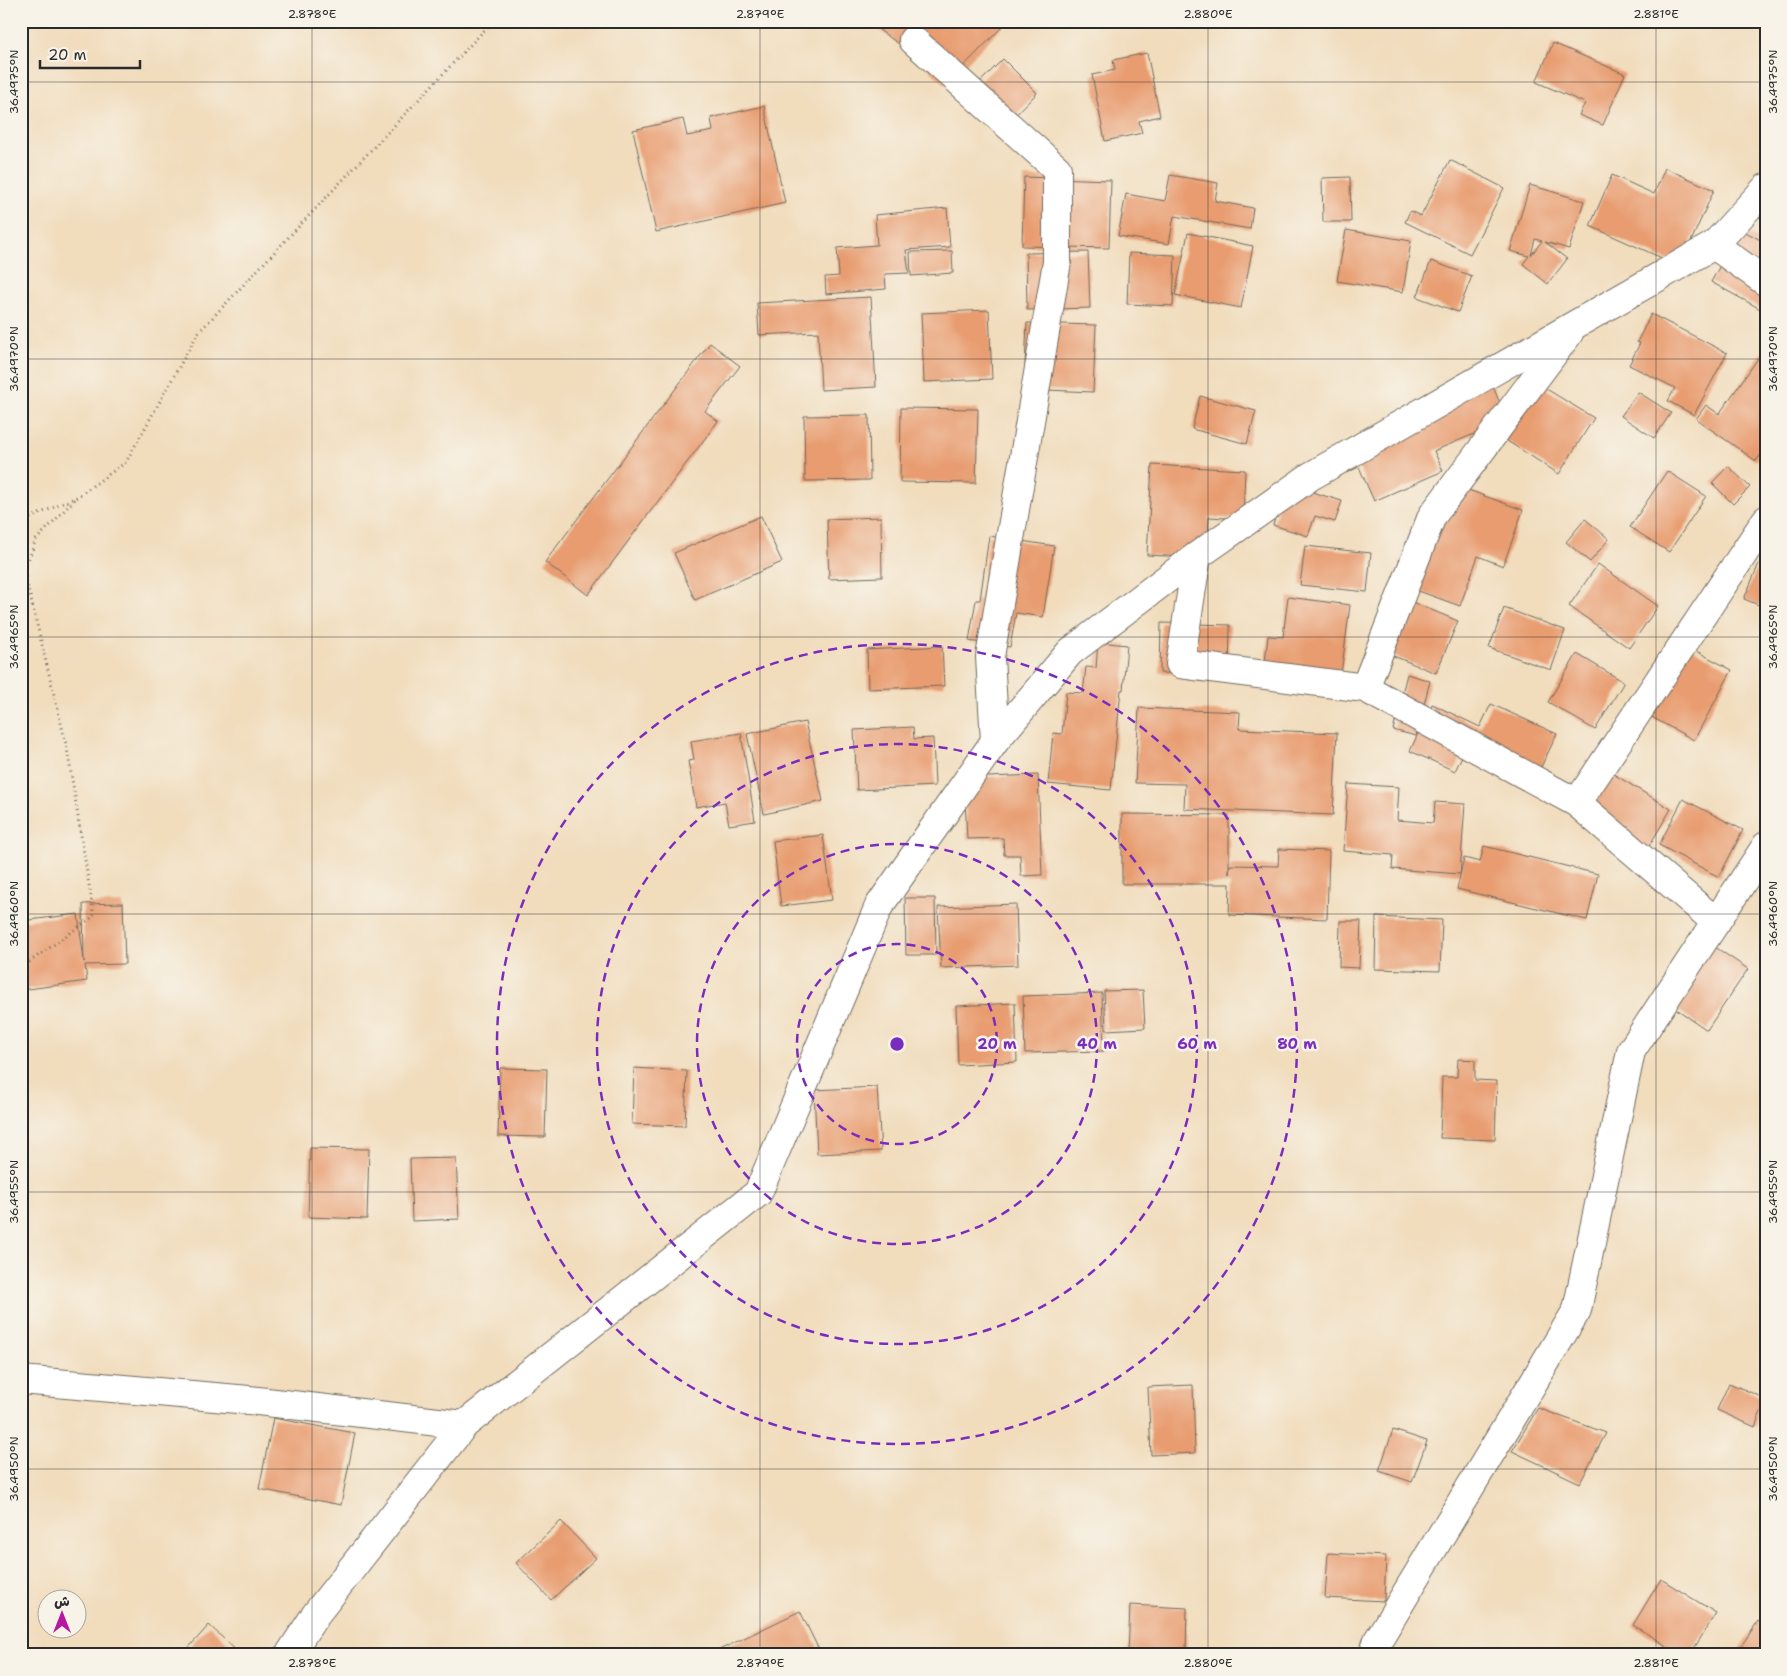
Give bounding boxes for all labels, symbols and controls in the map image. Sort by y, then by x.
text: 2.878°E [288,6,336,22]
text: 2.879°E [736,6,784,22]
text: 2.880°E [1183,6,1233,22]
text: 2.881°E [1633,6,1679,22]
scale bar [40,38,140,70]
text: 20 m [48,45,87,65]
text: 36.4975°N [6,50,22,114]
text: 36.4975°N [1765,50,1781,114]
text: 36.4970°N [6,326,22,392]
text: 36.4970°N [1765,326,1781,392]
text: 36.4965°N [6,605,22,669]
text: 36.4965°N [1765,605,1781,669]
text: 36.4960°N [6,881,22,947]
text: 36.4960°N [1765,881,1781,947]
text: 20 m [977,1034,1017,1054]
text: 40 m [1077,1034,1117,1054]
text: 60 m [1177,1034,1217,1054]
text: 80 m [1277,1034,1317,1054]
centre of rings [888,1035,906,1053]
text: 36.4955°N [6,1160,22,1224]
text: 36.4955°N [1765,1160,1781,1224]
text: 36.4950°N [6,1436,22,1502]
text: 36.4950°N [1765,1436,1781,1502]
north arrow [38,1588,88,1638]
text: ش [54,1592,70,1610]
text: 2.878°E [288,1655,336,1671]
text: 2.879°E [736,1655,784,1671]
text: 2.880°E [1183,1655,1233,1671]
text: 2.881°E [1633,1655,1679,1671]

